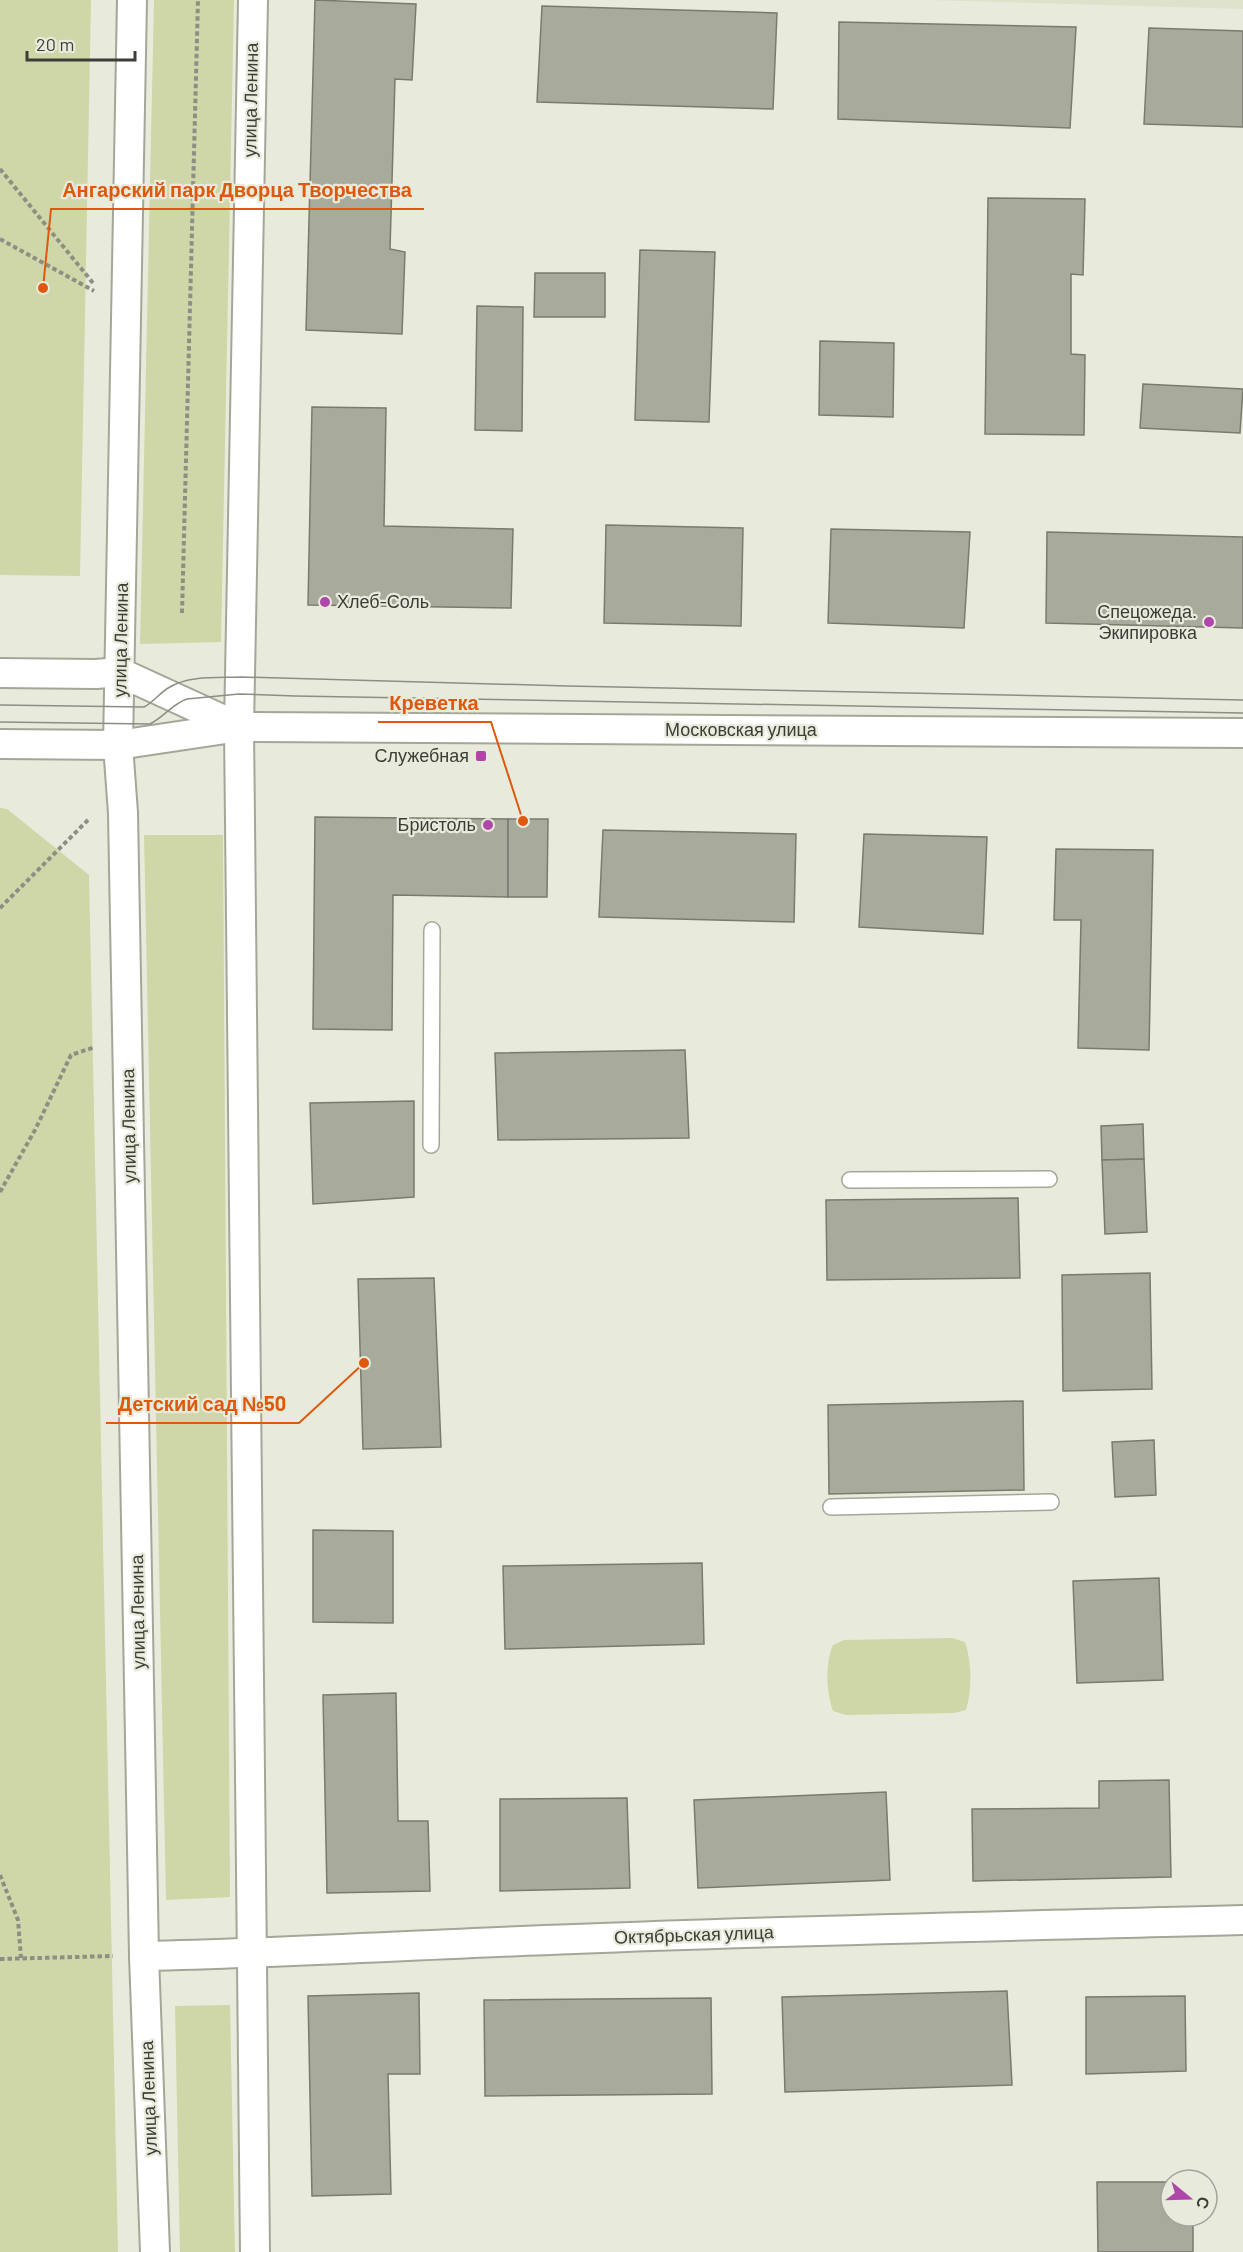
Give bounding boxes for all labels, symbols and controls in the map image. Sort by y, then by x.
scale bar [27,24,135,62]
text: 20 m [36,33,74,55]
street label: улица Ленина [238,41,262,158]
callout: Ангарский парк Дворца Творчества [51,171,424,209]
text: Ангарский парк Дворца Творчества [62,177,413,201]
street label: улица Ленина [108,581,132,698]
place label: Хлеб-Соль [337,590,429,612]
marker: Хлеб-Соль [318,595,332,609]
place label: Спецожеда. Экипировка [1097,600,1198,643]
marker: Спецожеда. Экипировка [1202,615,1216,629]
callout: Креветка [378,684,491,722]
text: Креветка [389,690,480,714]
street label: Московская улица [665,718,818,740]
place label: Служебная [374,744,469,766]
marker: Служебная [474,749,488,763]
place label: Бристоль [398,813,476,835]
marker: Бристоль [481,818,495,832]
street label: улица Ленина [116,1067,140,1184]
callout: Детский сад №50 [106,1385,299,1423]
text: Детский сад №50 [118,1391,286,1415]
street label: улица Ленина [125,1553,149,1670]
street label: Октябрьская улица [614,1920,775,1948]
street label: улица Ленина [135,2039,161,2156]
north arrow [1159,2168,1219,2228]
text: С [1193,2194,1215,2212]

